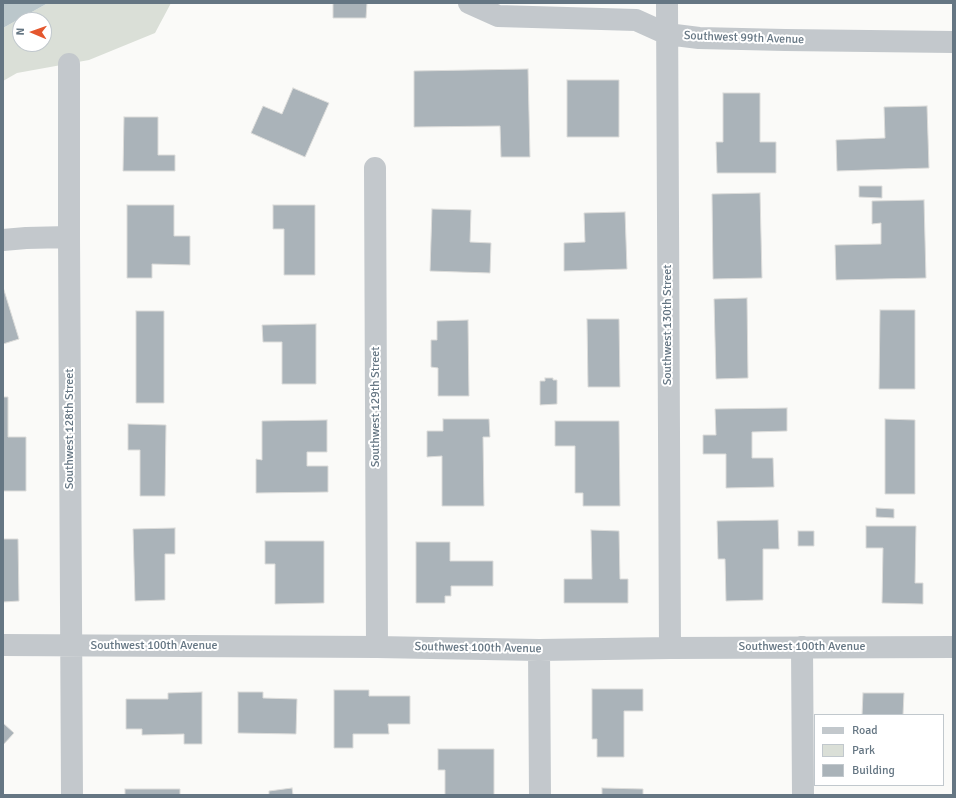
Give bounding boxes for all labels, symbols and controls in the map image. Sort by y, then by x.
north arrow [12,12,52,52]
text: N [14,28,27,36]
street label: Southwest 99th Avenue [684,29,804,47]
street label: Southwest 130th Street [661,265,675,385]
street label: Southwest 129th Street [369,347,383,467]
street label: Southwest 128th Street [63,369,77,489]
street label: Southwest 100th Avenue [91,639,217,653]
street label: Southwest 100th Avenue [414,640,542,656]
street label: Southwest 100th Avenue [739,640,865,654]
legend [814,714,944,786]
text: Road [852,723,878,738]
text: Park [852,743,875,758]
text: Building [852,763,895,778]

